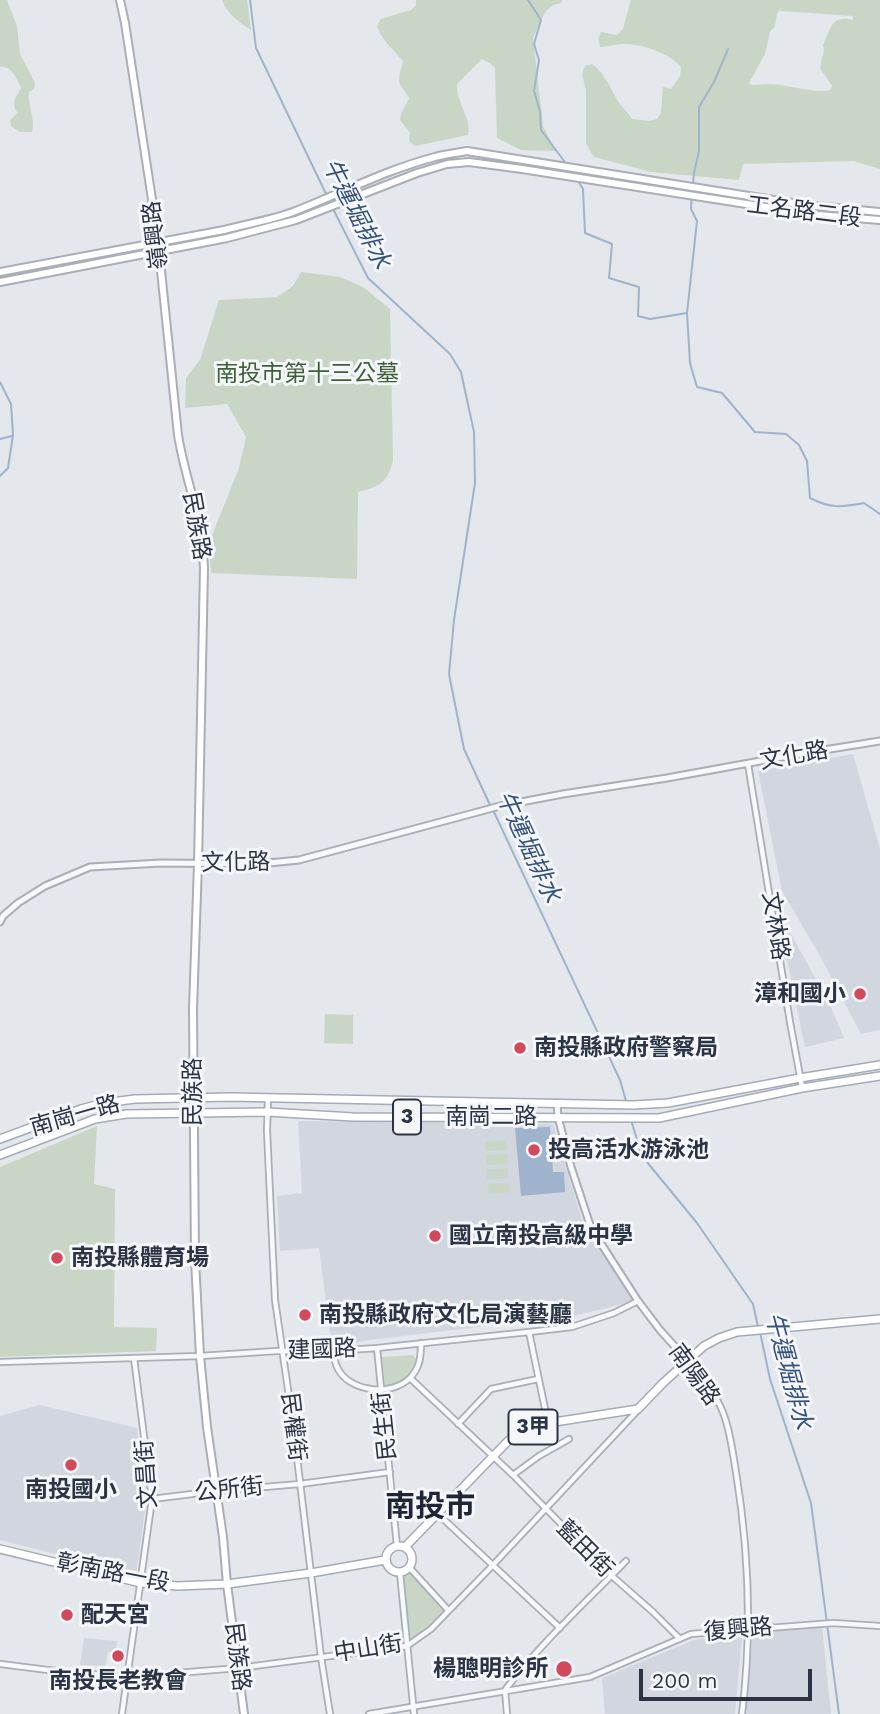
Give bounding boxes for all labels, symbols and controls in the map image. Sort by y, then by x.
water label: 牛運堀排水 [316,154,396,274]
street label: 工名路二段 [745,191,863,233]
street label: 嶺興路 [138,199,174,271]
park label: 南投市第十三公墓 [215,360,399,388]
street label: 民族路 [176,490,216,562]
street label: 文化路 [758,736,830,776]
water label: 牛運堀排水 [490,787,566,907]
street label: 文化路 [201,849,271,877]
street label: 文林路 [756,890,794,962]
place label: 漳和國小 [754,980,846,1008]
marker: 漳和國小 [852,986,868,1002]
place label: 南投縣政府警察局 [534,1034,718,1062]
marker: 南投縣政府警察局 [512,1040,528,1056]
street label: 民族路 [179,1058,207,1126]
street label: 南崗一路 [27,1090,123,1142]
road number: 3 [393,1100,421,1134]
street label: 南崗二路 [445,1103,537,1131]
place label: 投高活水游泳池 [548,1136,709,1164]
marker: 投高活水游泳池 [526,1142,542,1158]
place label: 國立南投高級中學 [449,1222,633,1250]
marker: 國立南投高級中學 [427,1228,443,1244]
place label: 南投縣體育場 [71,1244,209,1272]
marker: 南投縣體育場 [49,1250,65,1266]
place label: 南投縣政府文化局演藝廳 [319,1301,572,1329]
marker: 南投縣政府文化局演藝廳 [297,1307,313,1323]
water label: 牛運堀排水 [759,1309,817,1433]
street label: 建國路 [287,1335,357,1365]
street label: 南陽路 [663,1339,725,1411]
street label: 民生街 [368,1390,402,1462]
street label: 民權街 [275,1391,311,1463]
road number: 3甲 [508,1410,558,1444]
street label: 文昌街 [131,1439,163,1509]
marker: 南投國小 [63,1457,79,1473]
street label: 公所街 [193,1473,265,1507]
place label: 南投國小 [25,1476,117,1504]
district label: 南投市 [385,1489,475,1525]
street label: 藍田街 [551,1515,619,1583]
street label: 彰南路一段 [54,1548,172,1598]
place label: 配天宮 [81,1601,150,1629]
marker: 配天宮 [59,1607,75,1623]
street label: 復興路 [702,1613,774,1647]
street label: 民族路 [219,1621,255,1693]
street label: 中山街 [332,1630,404,1668]
marker: 南投長老教會 [110,1648,126,1664]
scale bar [642,1654,815,1698]
place label: 楊聰明診所 [433,1655,548,1683]
marker: 楊聰明診所 [554,1659,574,1679]
place label: 南投長老教會 [49,1667,187,1695]
text: 200 m [652,1668,718,1693]

